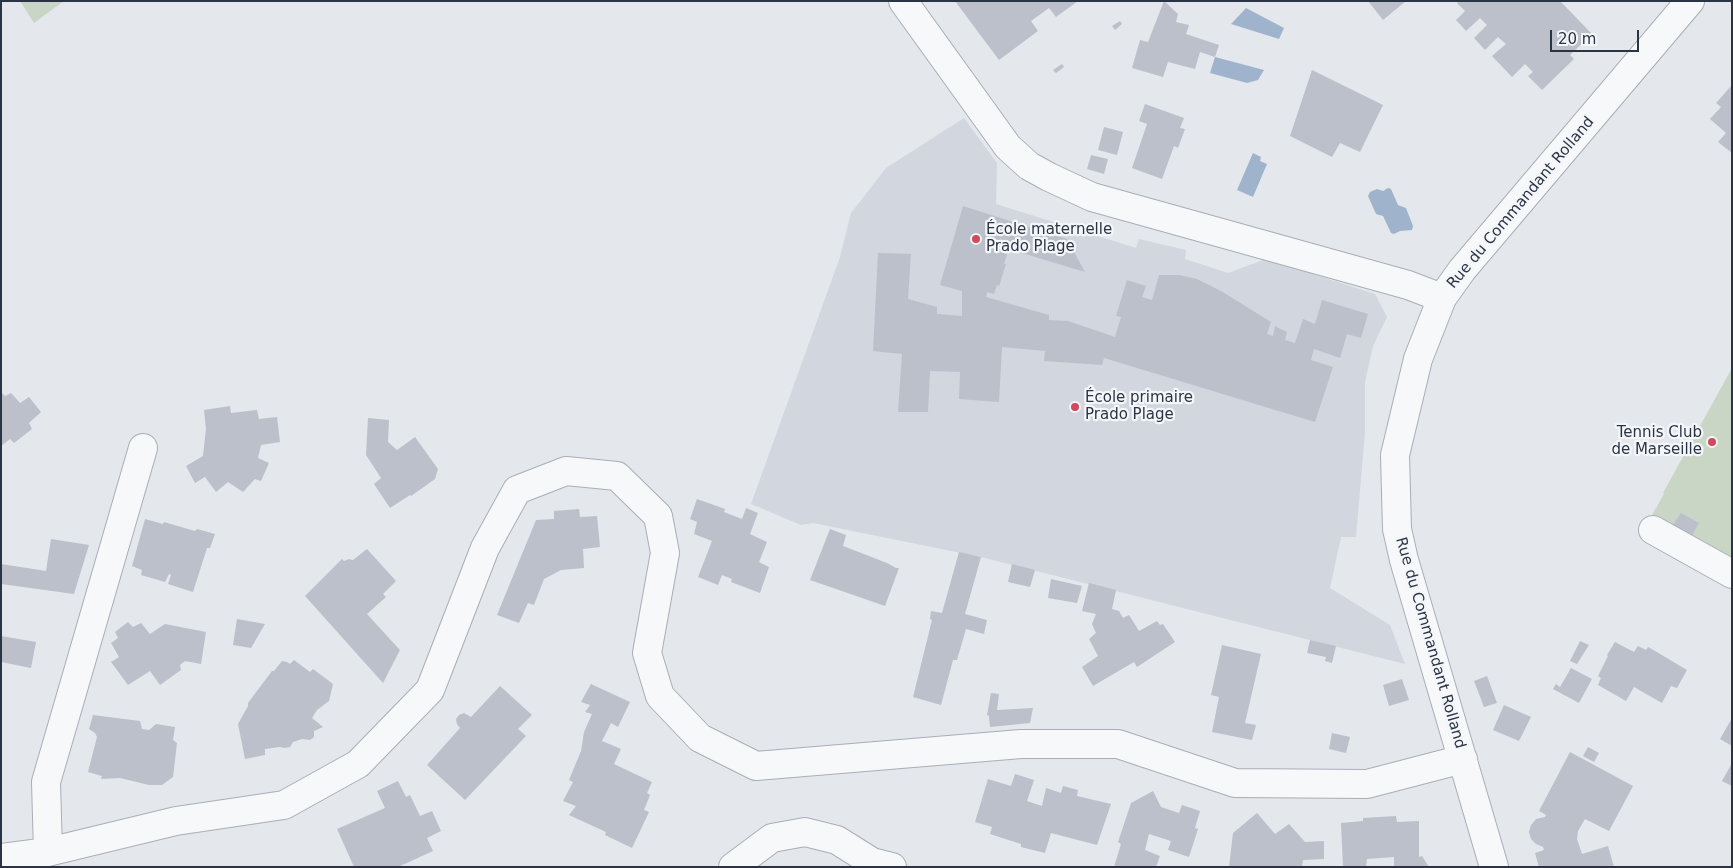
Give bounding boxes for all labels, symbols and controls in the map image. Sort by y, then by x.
scale bar [1553,20,1642,52]
text: 20 m [1558,30,1596,48]
street label: Rue du Commandant Rolland [1444,113,1598,293]
place label: École maternelle Prado Plage [986,221,1112,256]
marker: École maternelle Prado Plage [970,233,982,245]
place label: École primaire Prado Plage [1085,389,1193,424]
marker: École primaire Prado Plage [1069,401,1081,413]
place label: Tennis Club de Marseille [1611,424,1702,459]
marker: Tennis Club de Marseille [1706,436,1718,448]
street label: Rue du Commandant Rolland [1391,535,1469,751]

